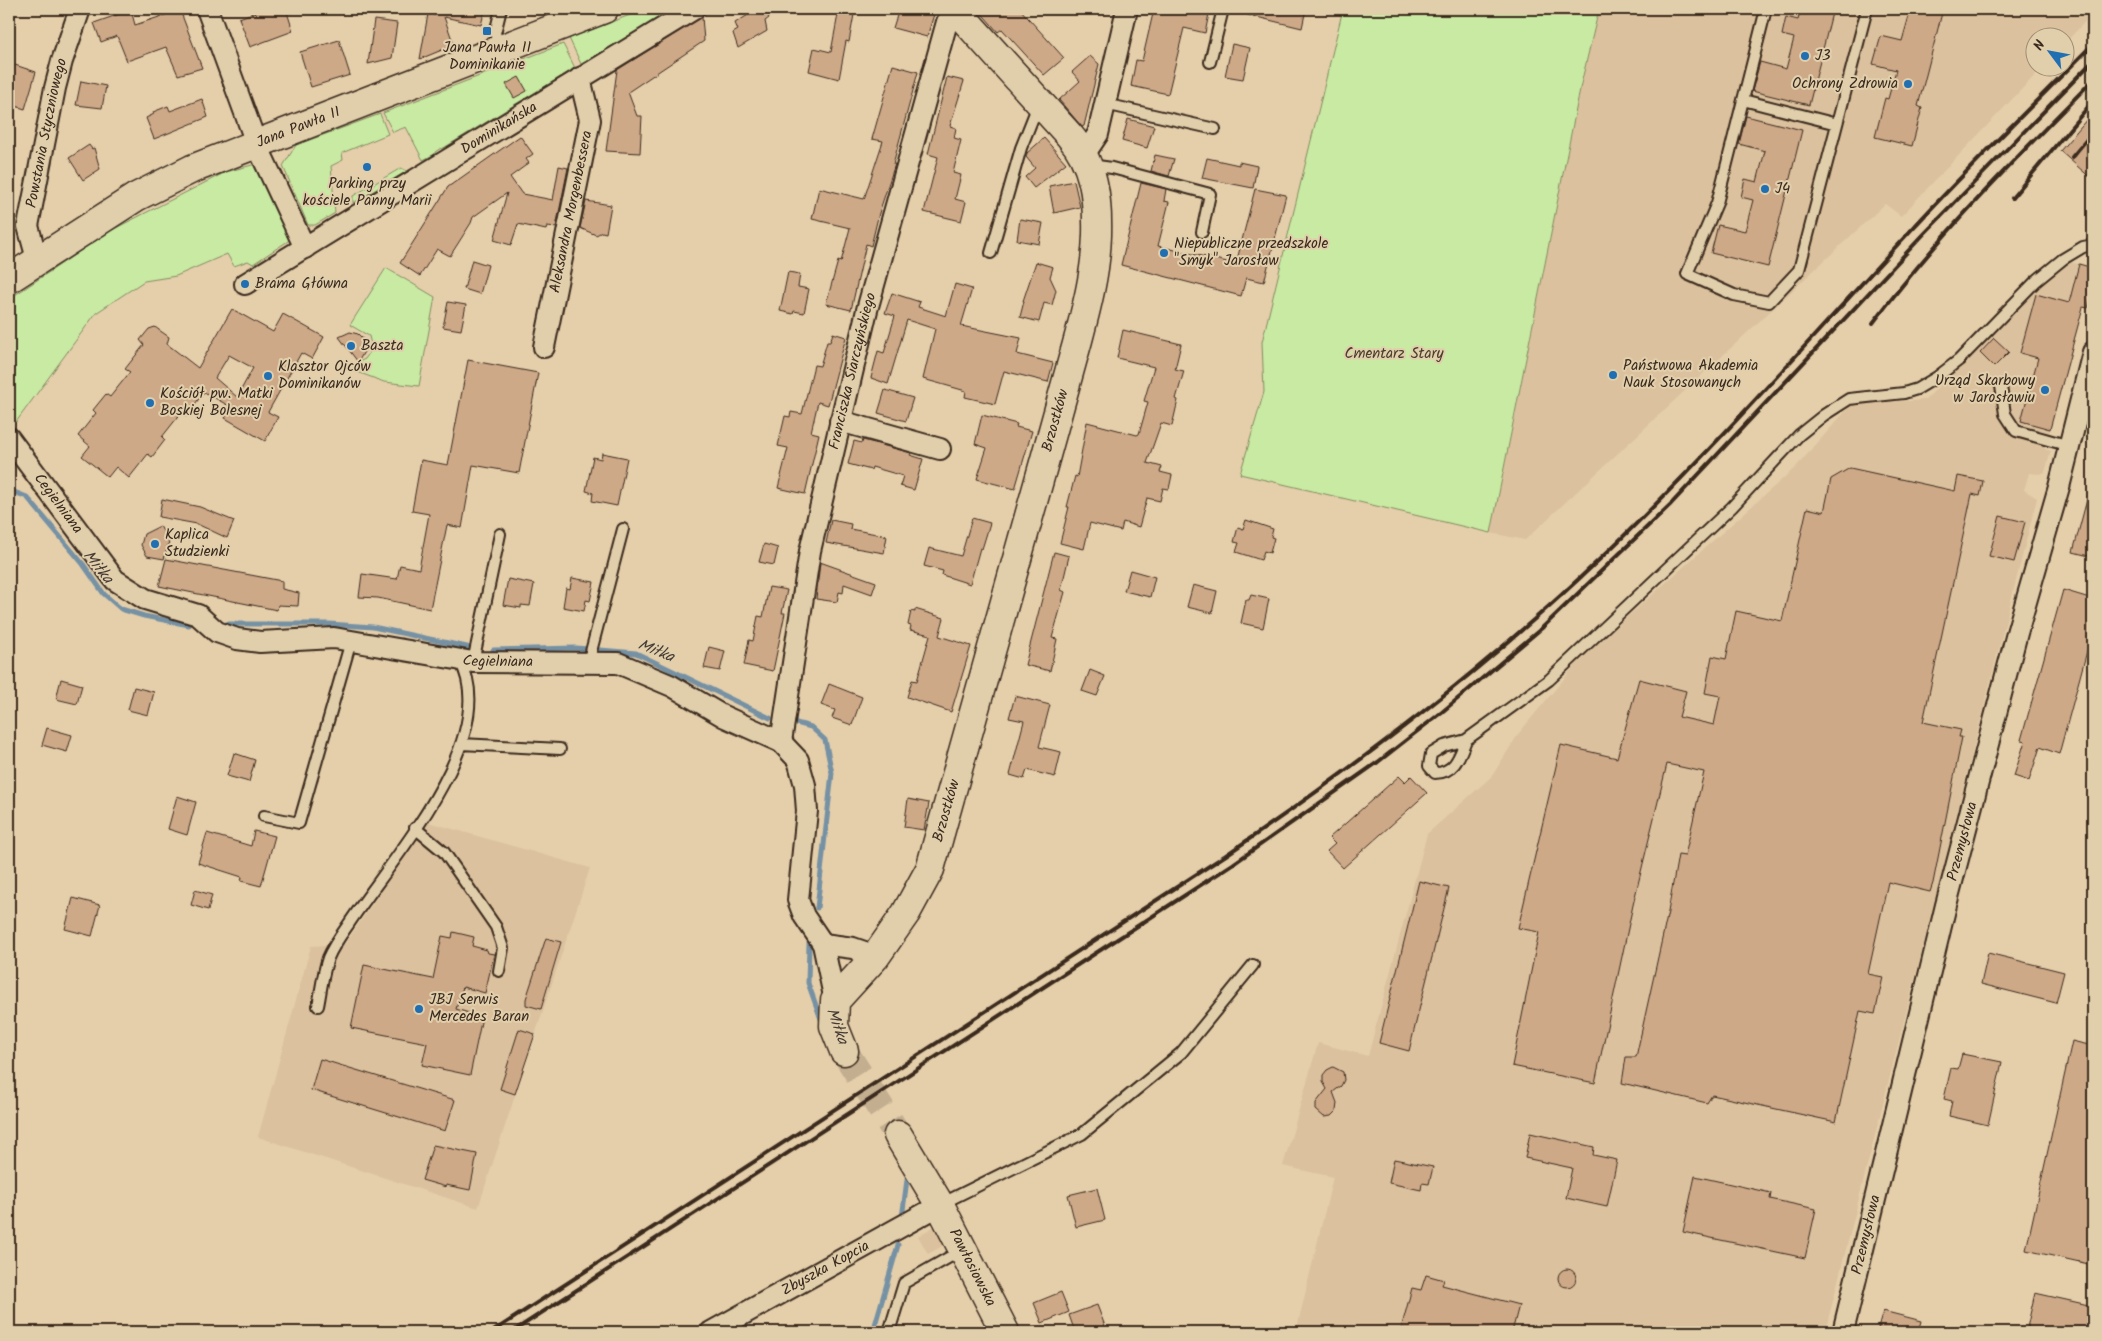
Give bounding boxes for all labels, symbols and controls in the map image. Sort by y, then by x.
marker: Jana Pawła II Dominikanie [481,25,493,37]
north arrow [2024,28,2074,78]
place label: Jana Pawła II Dominikanie [443,36,531,77]
text: N [2028,36,2052,55]
place label: J3 [1815,44,1831,68]
marker: J3 [1799,50,1811,62]
street label: Powstania Styczniowego [20,55,74,210]
place label: Ochrony Zdrowia [1792,72,1898,96]
marker: Ochrony Zdrowia [1902,78,1914,90]
street label: Dominikańska [456,96,542,161]
street label: Jana Pawła II [253,100,344,155]
street label: Aleksandra Morgenbessera [543,128,600,295]
marker: Parking przy kościele Panny Marii [361,161,373,173]
place label: Parking przy kościele Panny Marii [303,172,433,213]
place label: J4 [1775,177,1790,201]
marker: J4 [1759,183,1771,195]
place label: Niepubliczne przedszkole "Smyk" Jarosław [1174,232,1328,273]
marker: Niepubliczne przedszkole "Smyk" Jarosław [1158,247,1170,259]
place label: Brama Główna [255,272,348,296]
marker: Brama Główna [239,278,251,290]
street label: Franciszka Siarczyńskiego [822,290,883,452]
place label: Baszta [361,334,403,358]
marker: Baszta [345,340,357,352]
park label: Cmentarz Stary [1345,342,1444,366]
place label: Państwowa Akademia Nauk Stosowanych [1623,354,1758,395]
place label: Klasztor Ojców Dominikanów [278,355,372,396]
marker: Państwowa Akademia Nauk Stosowanych [1607,369,1619,381]
place label: Urząd Skarbowy w Jarosławiu [1935,369,2036,410]
marker: Klasztor Ojców Dominikanów [262,370,274,382]
place label: Kościół pw. Matki Boskiej Bolesnej [160,382,274,423]
marker: Urząd Skarbowy w Jarosławiu [2039,384,2051,396]
street label: Brzostków [1036,386,1076,455]
marker: Kościół pw. Matki Boskiej Bolesnej [144,397,156,409]
street label: Cegielniana [27,468,89,539]
place label: Kaplica Studzienki [165,523,230,564]
marker: Kaplica Studzienki [149,538,161,550]
water label: Miłka [77,545,120,590]
water label: Miłka [634,632,679,670]
street label: Cegielniana [461,648,533,674]
street label: Brzostków [926,776,967,845]
street label: Przemysłowa [1941,799,1984,884]
place label: JBJ Serwis Mercedes Baran [429,988,529,1029]
marker: JBJ Serwis Mercedes Baran [413,1003,425,1015]
water label: Miłka [819,1004,856,1049]
street label: Przemysłowa [1845,1192,1888,1277]
street label: Pawłosiowska [942,1224,1002,1311]
street label: Zbyszka Kopcia [777,1234,874,1303]

